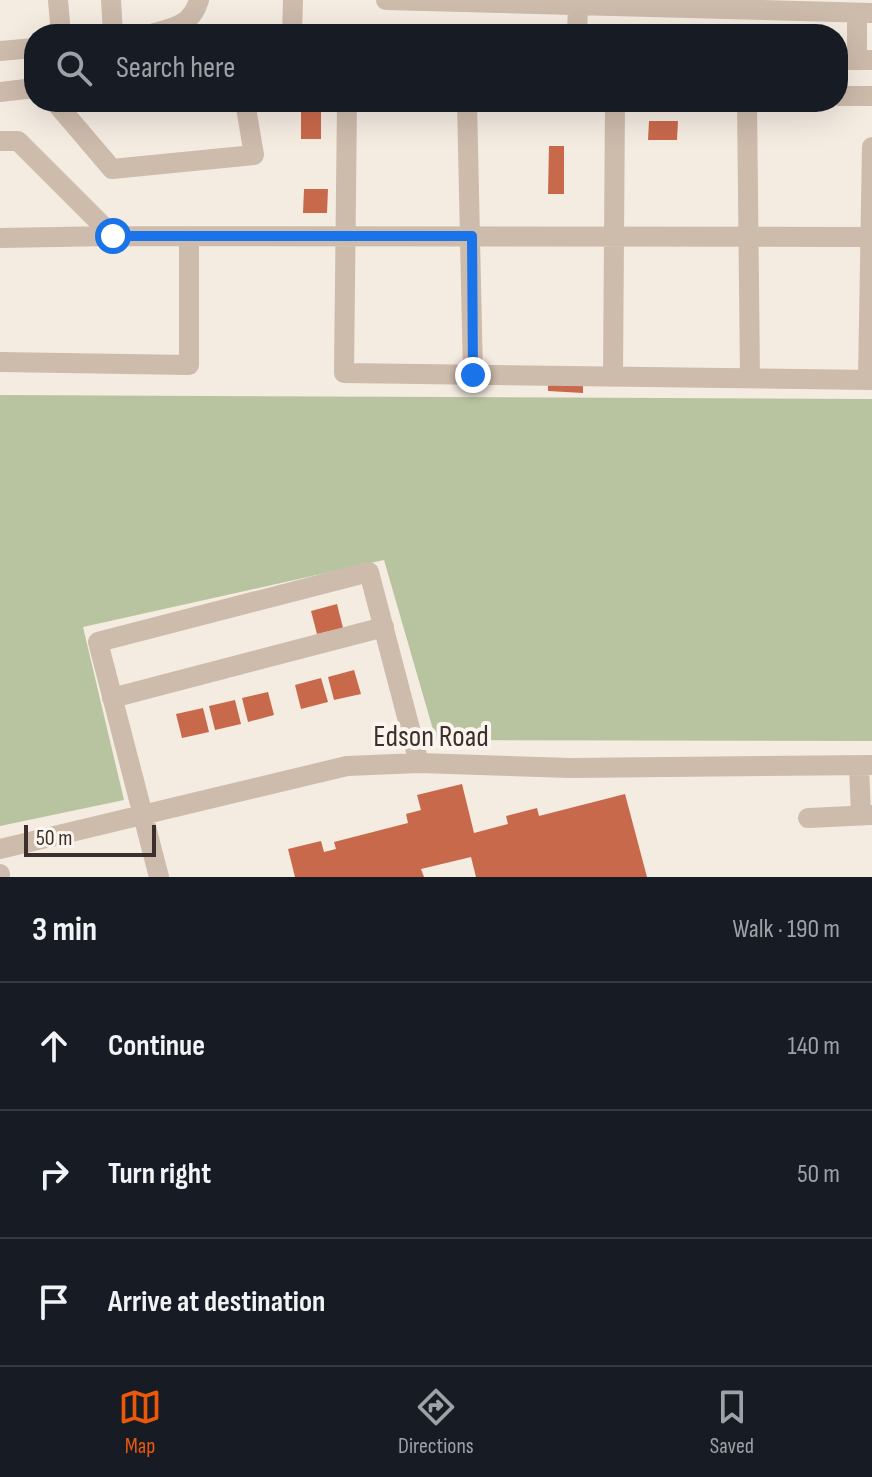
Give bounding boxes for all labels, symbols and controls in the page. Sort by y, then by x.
search box [24,24,848,112]
icon: search [52,46,96,90]
text: Search here [116,50,235,86]
route start [95,218,131,254]
route end [455,357,491,393]
street label: Edson Road [373,719,489,755]
scale bar [24,821,156,857]
text: 50 m [36,825,72,852]
text: 3 min [32,909,97,950]
text: Walk · 190 m [733,914,840,945]
icon: ahead [32,1024,76,1068]
text: Continue [108,1028,205,1064]
text: 140 m [788,1031,840,1062]
icon: right [32,1152,76,1196]
text: Turn right [108,1156,211,1192]
text: 50 m [797,1159,840,1190]
icon: arrive [32,1280,76,1324]
text: Arrive at destination [108,1284,325,1320]
tab: Map [118,1385,162,1460]
tab: Directions [398,1385,474,1460]
tab: Saved [710,1385,754,1460]

